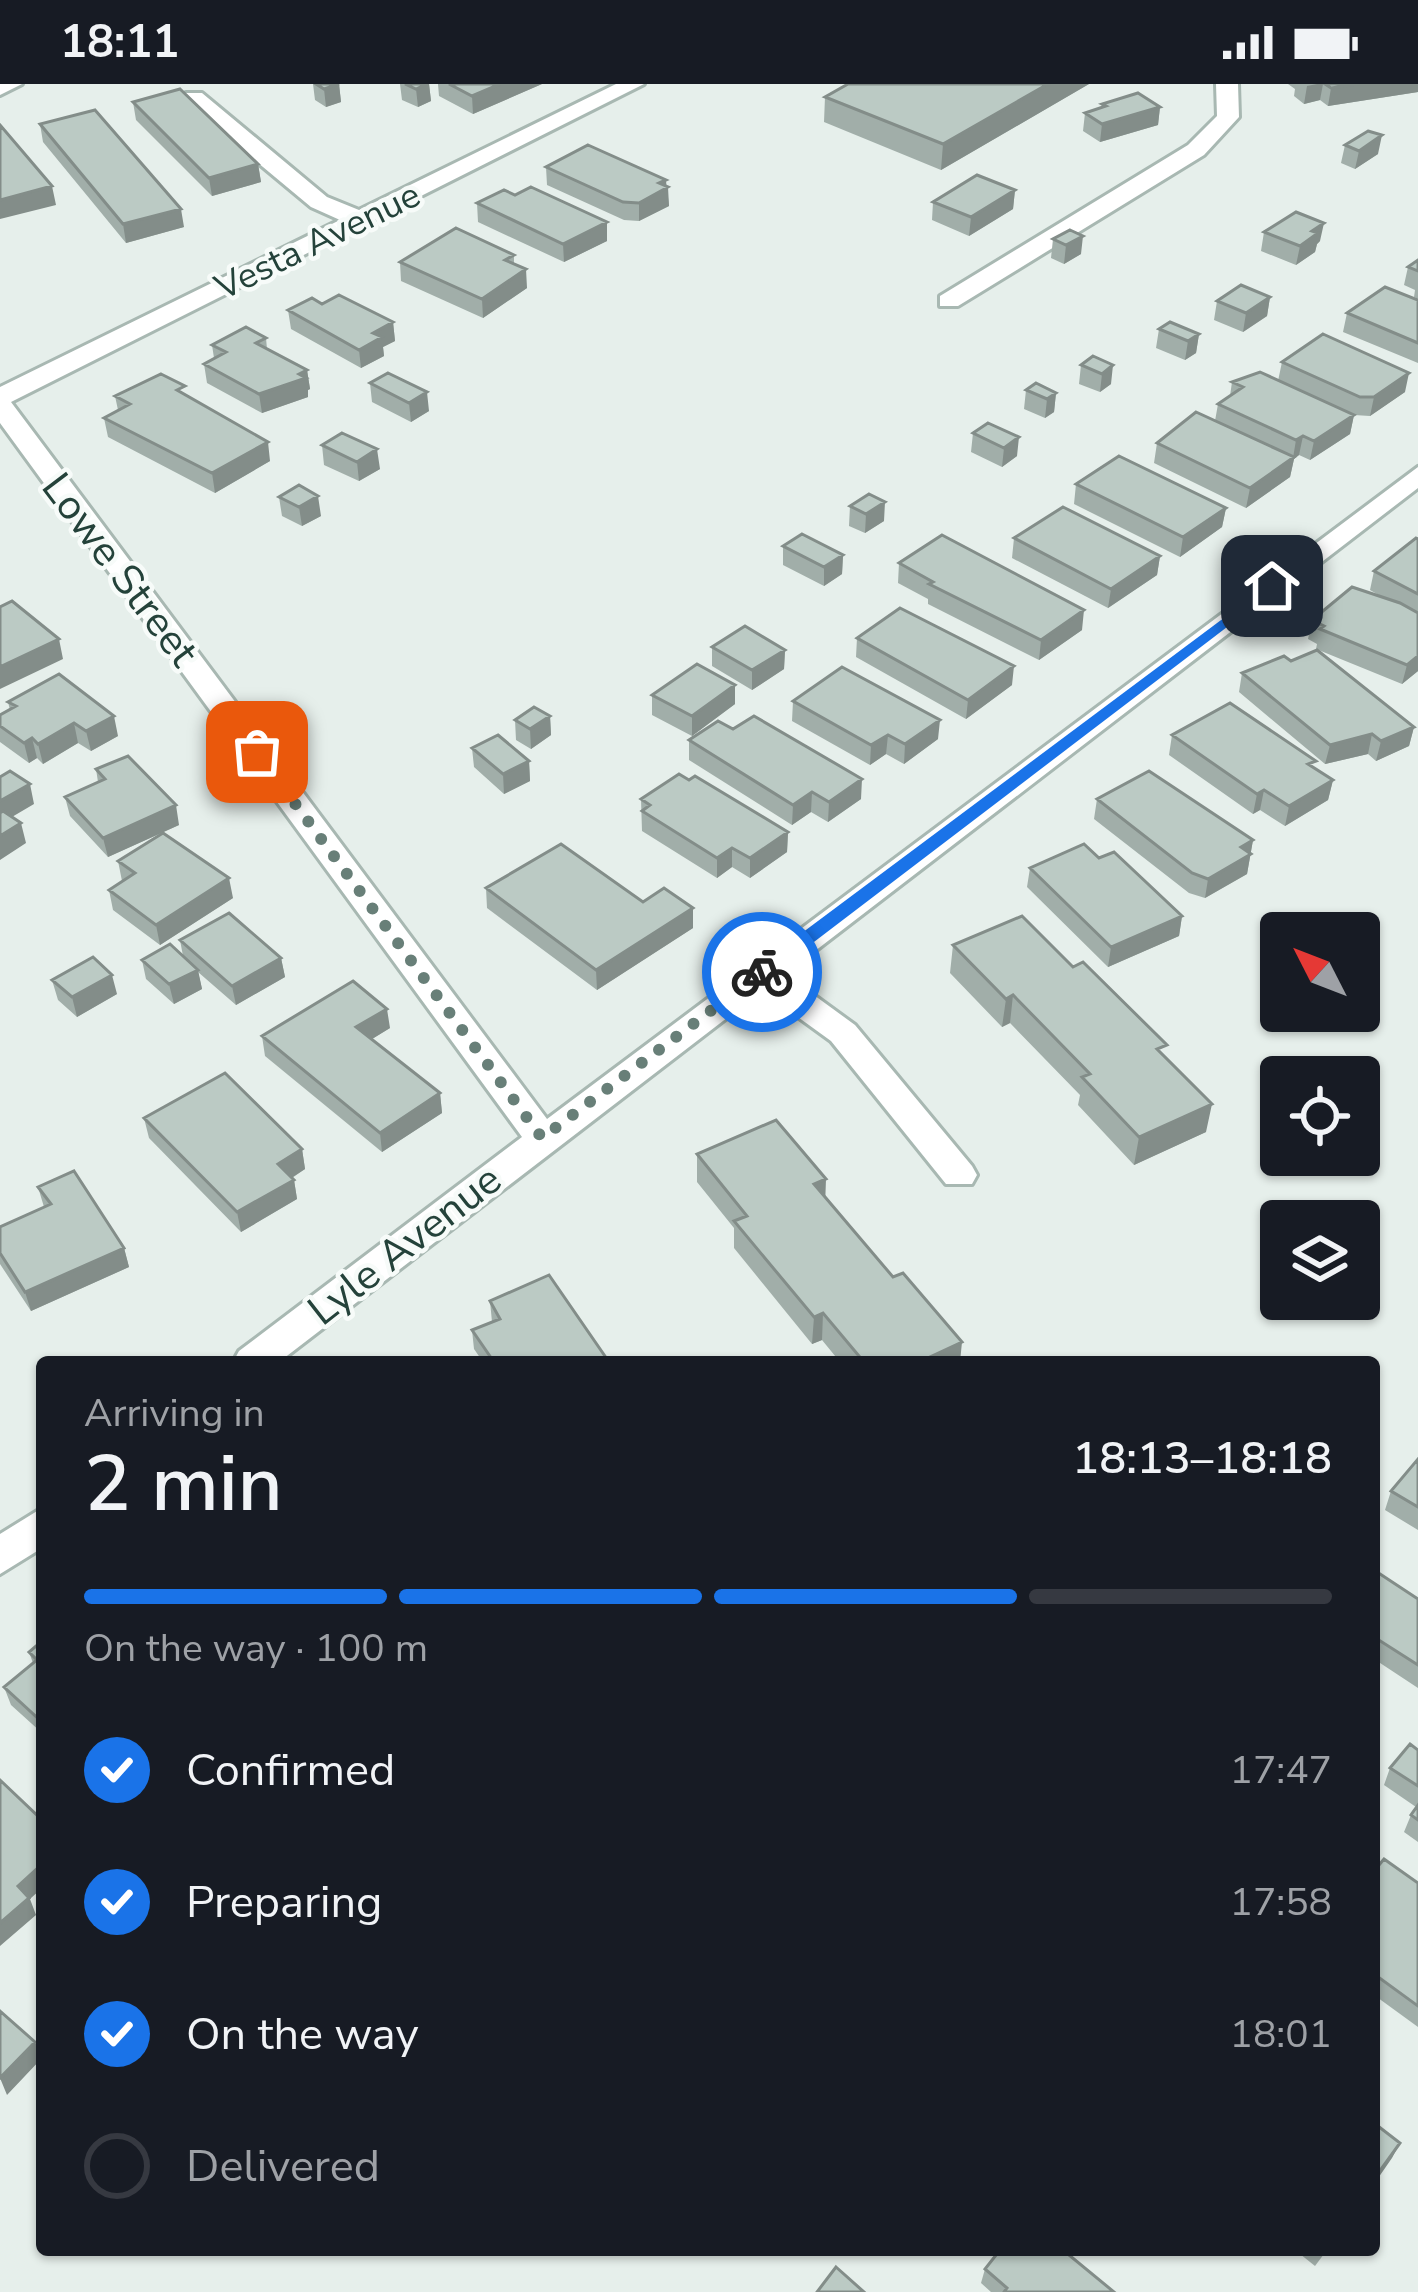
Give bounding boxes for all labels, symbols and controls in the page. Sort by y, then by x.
text: 18:11 [60,12,179,73]
street label: Vesta Avenue [206,171,428,313]
street label: Lowe Street [28,462,211,678]
pin [1221,535,1323,637]
icon: home [1239,553,1305,619]
pin [206,701,308,803]
icon: bag [224,719,290,785]
courier [702,912,822,1032]
north arrow [1260,912,1380,1032]
map controls [1260,912,1380,1320]
icon: bike [729,939,795,1005]
button: locate [1260,1056,1380,1176]
street label: Lyle Avenue [296,1152,513,1339]
button: layers [1260,1200,1380,1320]
text: Arriving in [84,1387,265,1440]
text: 18:13–18:18 [1072,1428,1332,1489]
text: 2 min [84,1431,283,1538]
text: On the way · 100 m [84,1622,428,1675]
icon: check [84,1737,150,1803]
text: Confirmed [186,1740,395,1801]
text: 17:47 [1230,1744,1332,1797]
icon: check [84,1869,150,1935]
text: Preparing [186,1872,382,1933]
text: 17:58 [1230,1876,1332,1929]
icon: check [84,2001,150,2067]
text: On the way [186,2004,419,2065]
text: 18:01 [1230,2008,1332,2061]
text: Delivered [186,2136,380,2197]

